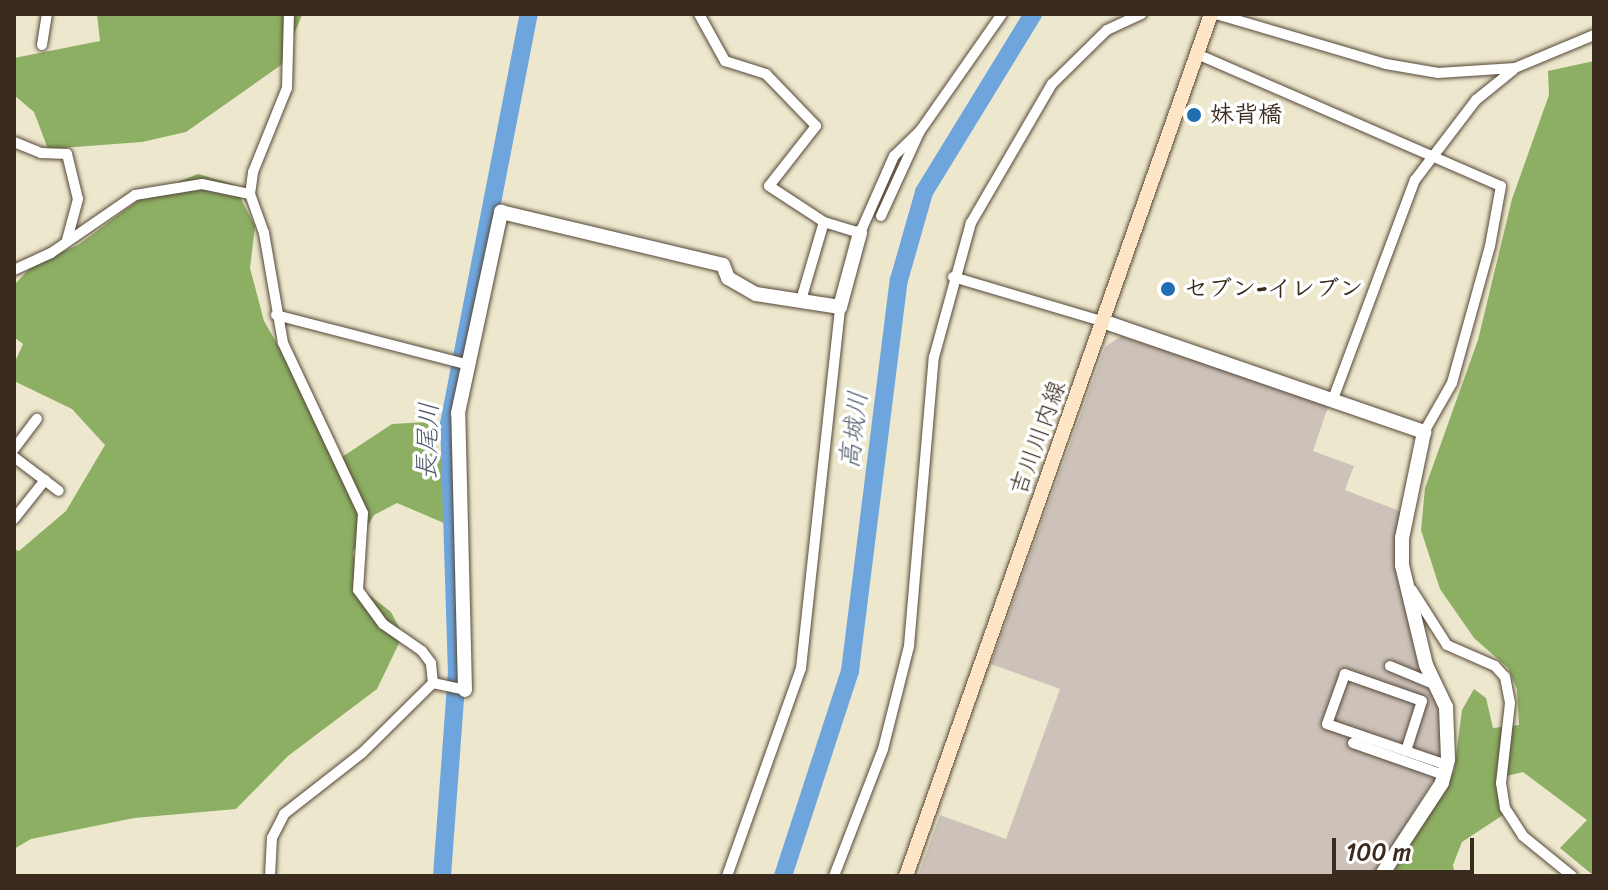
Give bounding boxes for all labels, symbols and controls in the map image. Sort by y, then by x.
place label: 妹背橋 [1210,101,1282,129]
marker: 妹背橋 [1185,106,1203,124]
place label: セブン-イレブン [1184,275,1363,303]
marker: セブン-イレブン [1159,280,1177,298]
street label: 吉川川内線 [1004,377,1072,499]
water label: 高城川 [834,389,874,471]
water label: 長尾川 [411,401,445,481]
scale bar [1336,822,1478,872]
text: 100 m [1346,831,1411,873]

